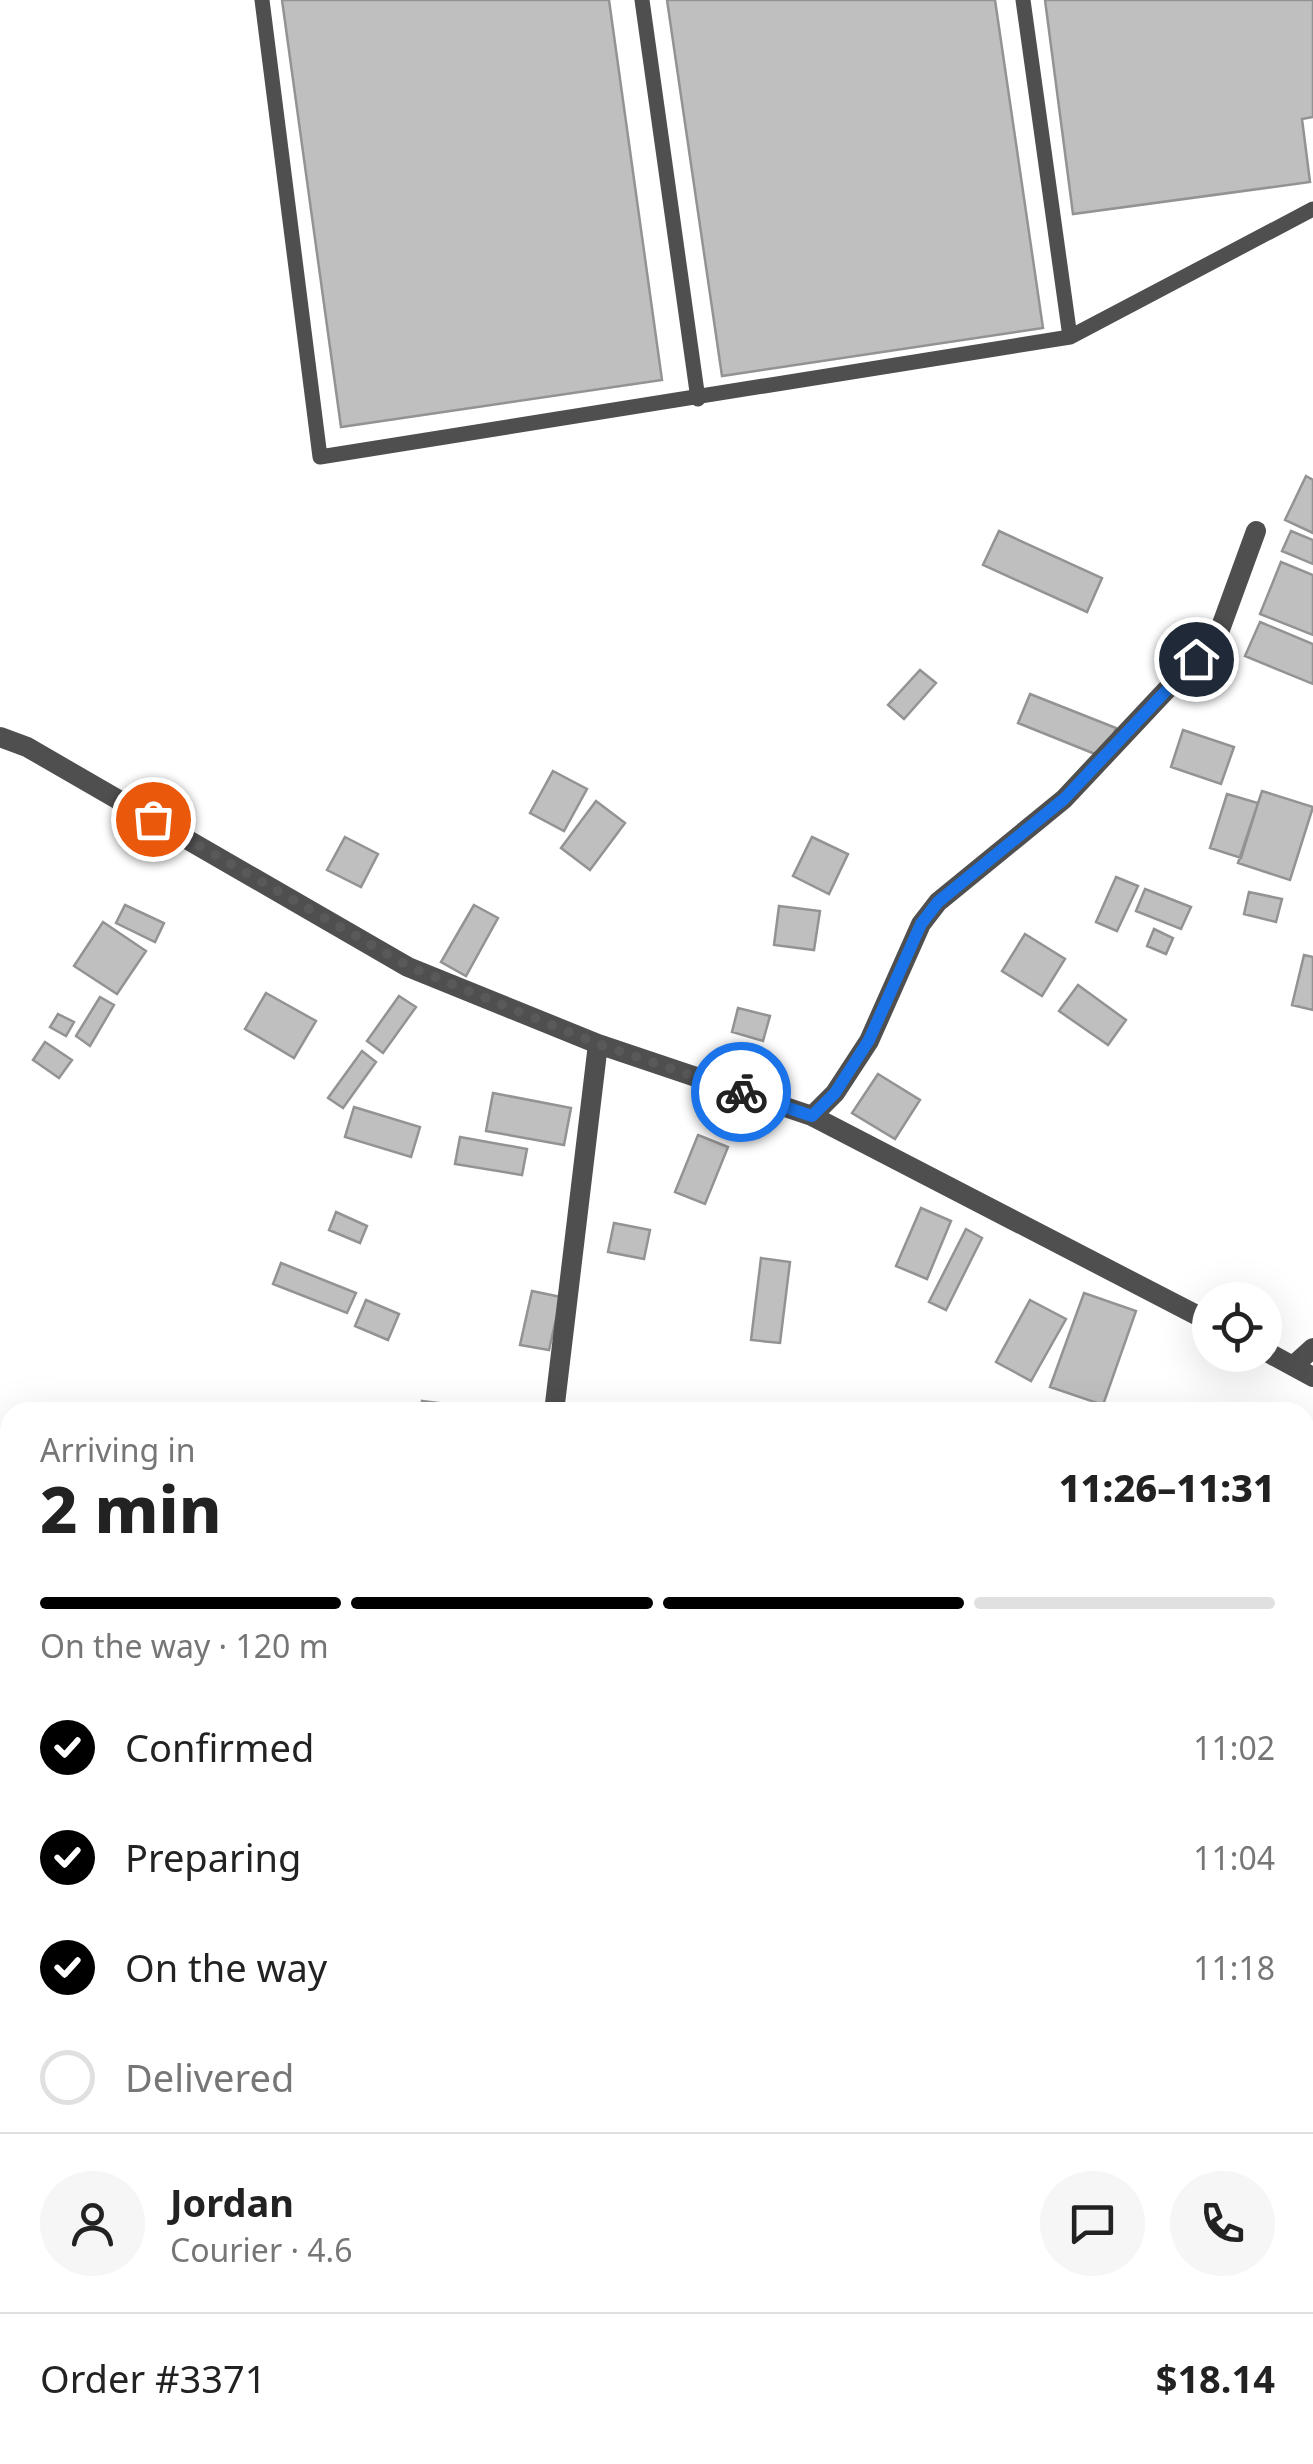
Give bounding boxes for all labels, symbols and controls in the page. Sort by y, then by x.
pin [1154,617,1239,702]
icon: home [1169,632,1224,687]
pin [111,777,196,862]
icon: bag [126,792,181,847]
courier [691,1042,791,1142]
icon: bike [714,1065,769,1120]
map controls [1192,1282,1282,1372]
button: locate [1192,1282,1282,1372]
text: Arriving in [40,1428,195,1471]
text: 11:26–11:31 [1059,1461,1275,1513]
text: 2 min [40,1464,222,1552]
text: On the way · 120 m [40,1624,329,1667]
icon: check [40,1720,95,1775]
text: Confirmed [125,1721,314,1773]
text: 11:02 [1193,1726,1275,1769]
icon: check [40,1830,95,1885]
text: Preparing [125,1831,301,1883]
text: 11:04 [1193,1836,1275,1879]
icon: check [40,1940,95,1995]
text: On the way [125,1941,327,1993]
text: 11:18 [1193,1946,1275,1989]
text: Delivered [125,2051,294,2103]
button: person [40,2171,145,2276]
button: chat [1040,2171,1145,2276]
button: phone [1170,2171,1275,2276]
text: Jordan [170,2176,294,2228]
text: Courier · 4.6 [170,2228,353,2271]
text: Order #3371 [40,2352,266,2404]
text: $18.14 [1156,2352,1275,2404]

